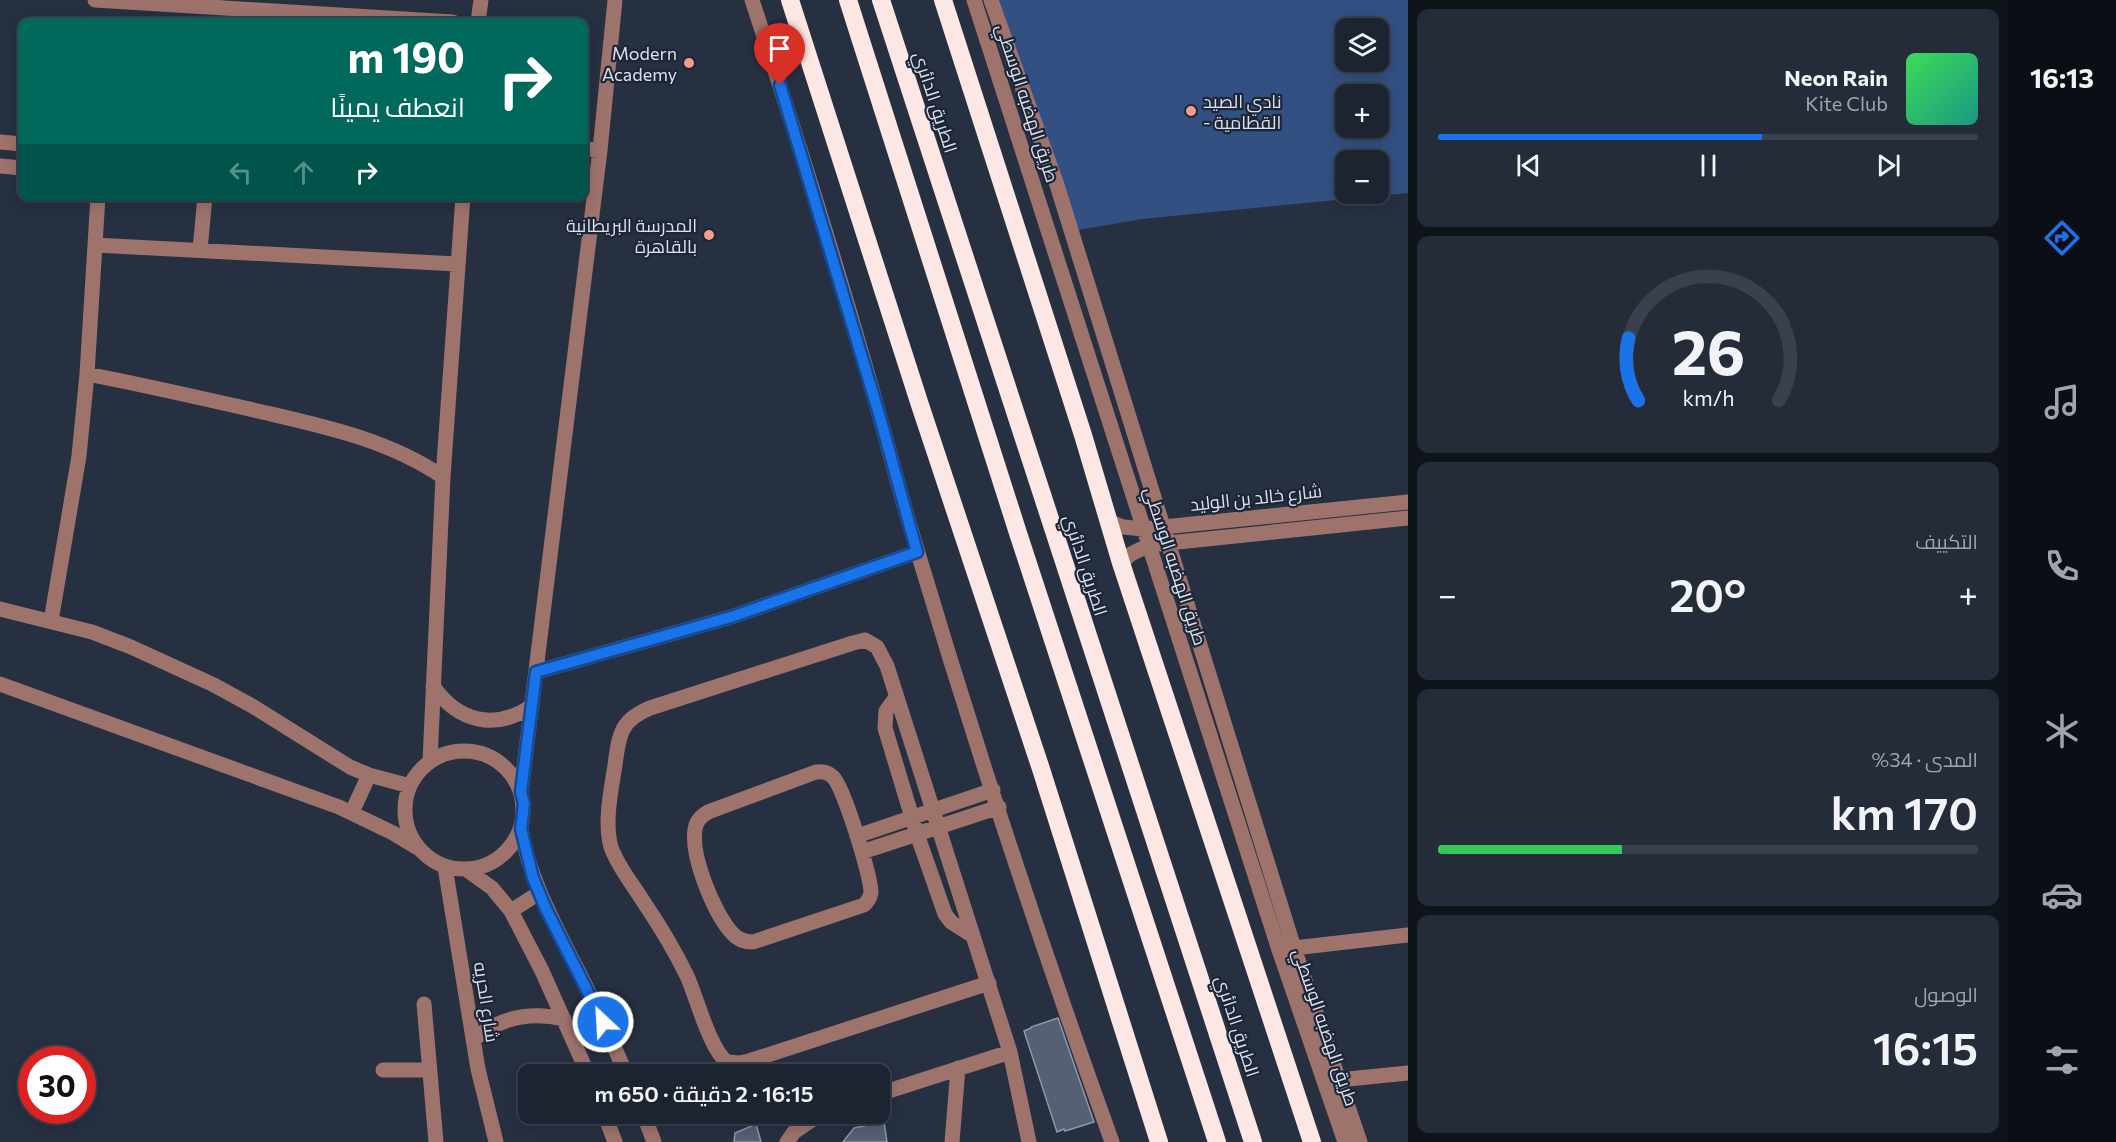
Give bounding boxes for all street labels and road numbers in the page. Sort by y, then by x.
street label: طريق الهضبه الوسطي [988,21,1064,186]
street label: الطريق الدائري [905,49,963,157]
street label: شارع خالد بن الوليد [1189,479,1323,517]
street label: طريق الهضبه الوسطي [1136,484,1212,649]
street label: الطريق الدائري [1055,512,1113,620]
street label: طريق الهضبه الوسطي [1285,945,1363,1110]
street label: شارع الحريه [468,960,504,1044]
street label: الطريق الدائري [1207,973,1265,1081]

